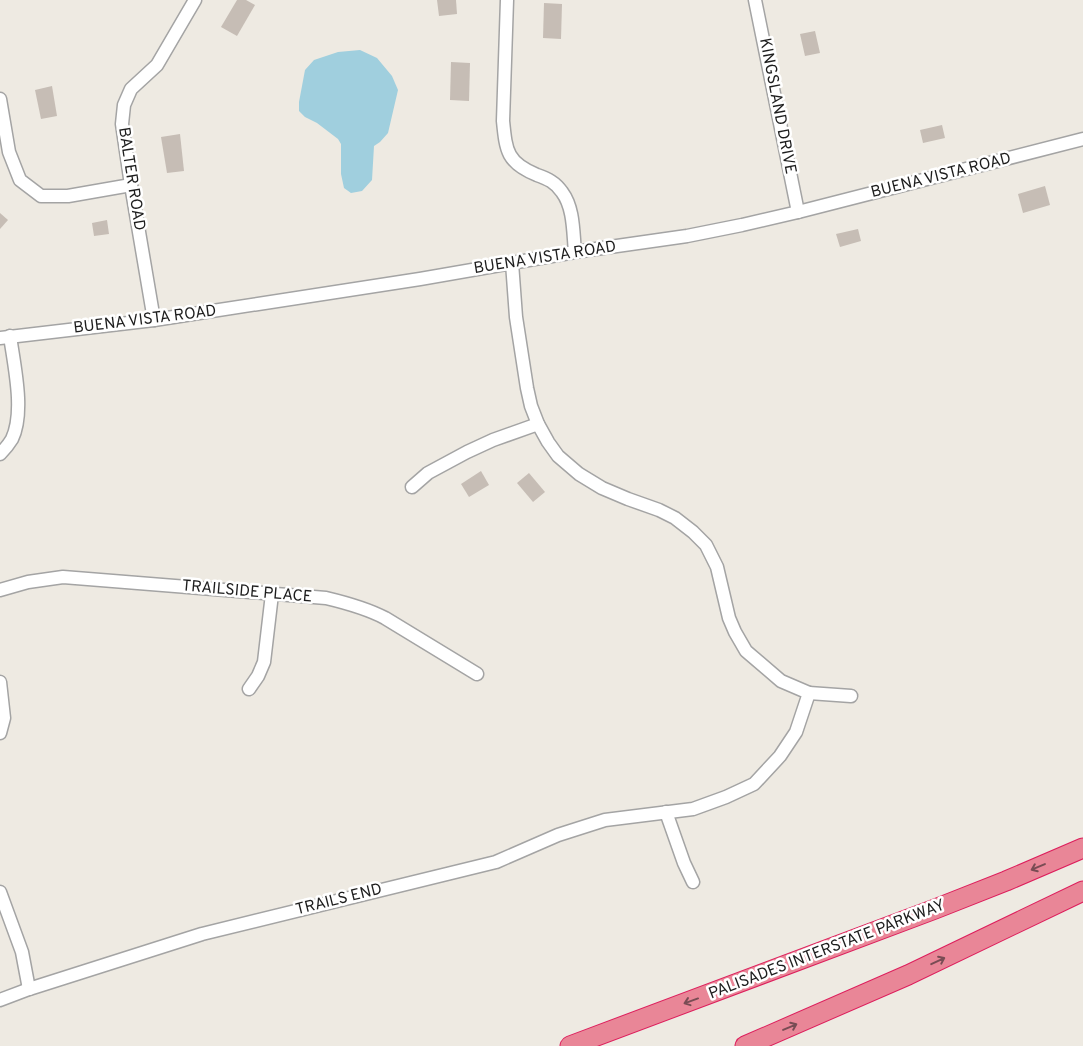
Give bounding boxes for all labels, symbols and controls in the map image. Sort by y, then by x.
street label: KINGSLAND DRIVE [754,36,800,176]
street label: BALTER ROAD [113,126,149,232]
street label: BUENA VISTA ROAD [869,149,1013,203]
street label: BUENA VISTA ROAD [472,237,618,279]
street label: BUENA VISTA ROAD [72,301,218,339]
street label: TRAILSIDE PLACE [181,576,313,608]
one-way arrow [1031,863,1046,873]
street label: TRAILS END [294,880,384,920]
street label: PALISADES INTERSTATE PARKWAY [706,896,948,1004]
one-way arrow [930,955,945,965]
one-way arrow [683,997,699,1006]
one-way arrow [782,1021,797,1030]

